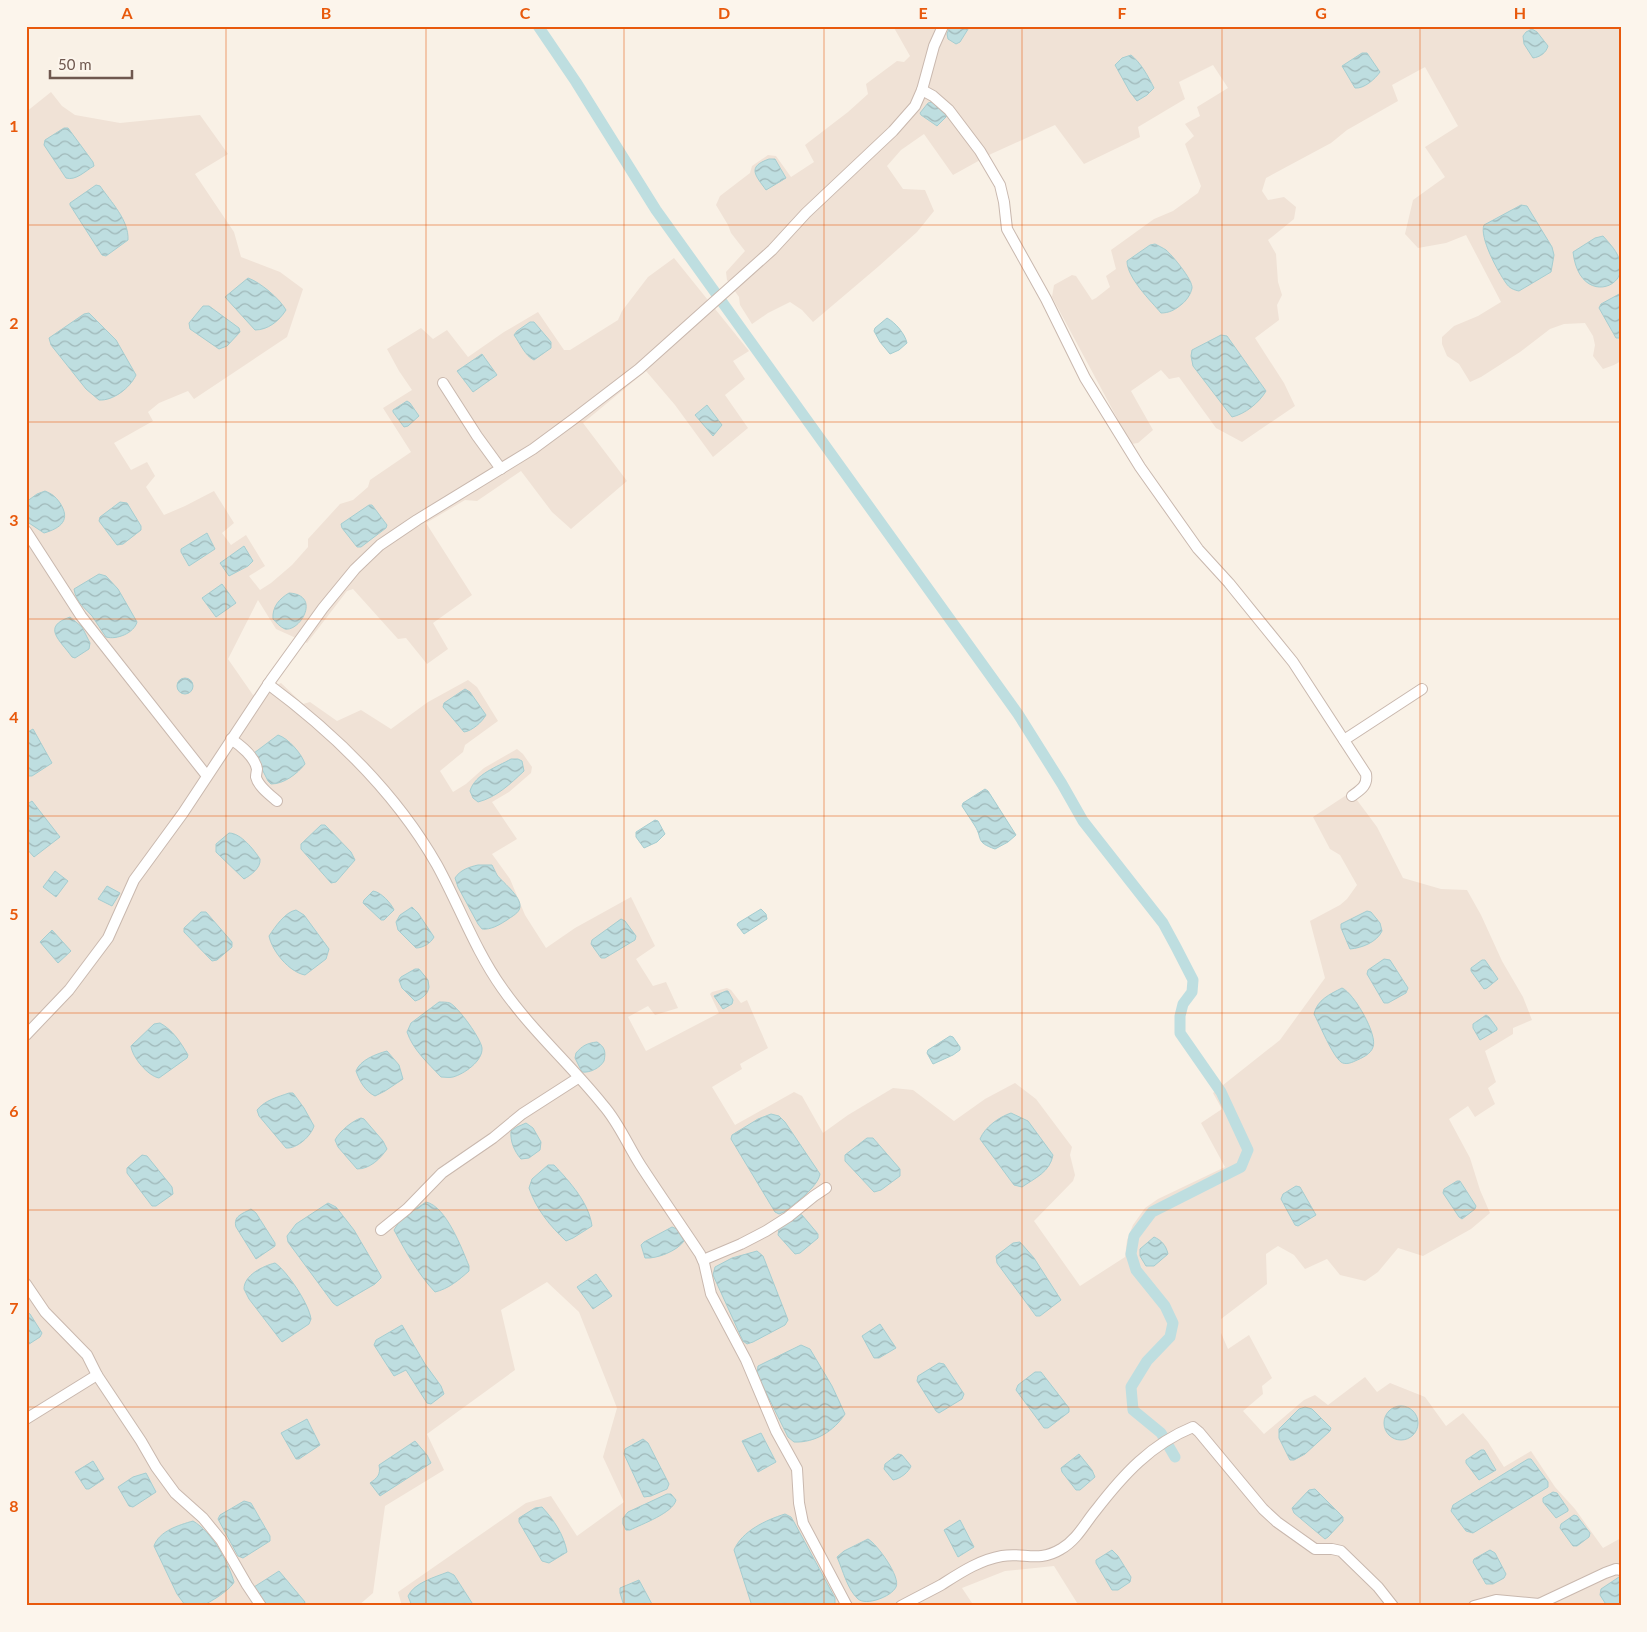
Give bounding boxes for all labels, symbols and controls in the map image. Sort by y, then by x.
text: A [120,3,133,22]
text: B [321,3,331,22]
text: C [520,3,531,22]
text: D [718,3,730,22]
text: E [918,3,928,22]
text: F [1117,3,1127,22]
text: G [1315,3,1327,22]
text: H [1514,3,1526,22]
scale bar [50,48,132,80]
text: 50 m [58,55,92,73]
text: 1 [9,116,19,135]
text: 2 [9,313,19,332]
text: 3 [9,510,19,529]
text: 4 [9,707,19,726]
text: 5 [9,904,19,923]
text: 6 [9,1101,19,1120]
text: 7 [9,1298,19,1317]
text: 8 [9,1496,19,1515]

